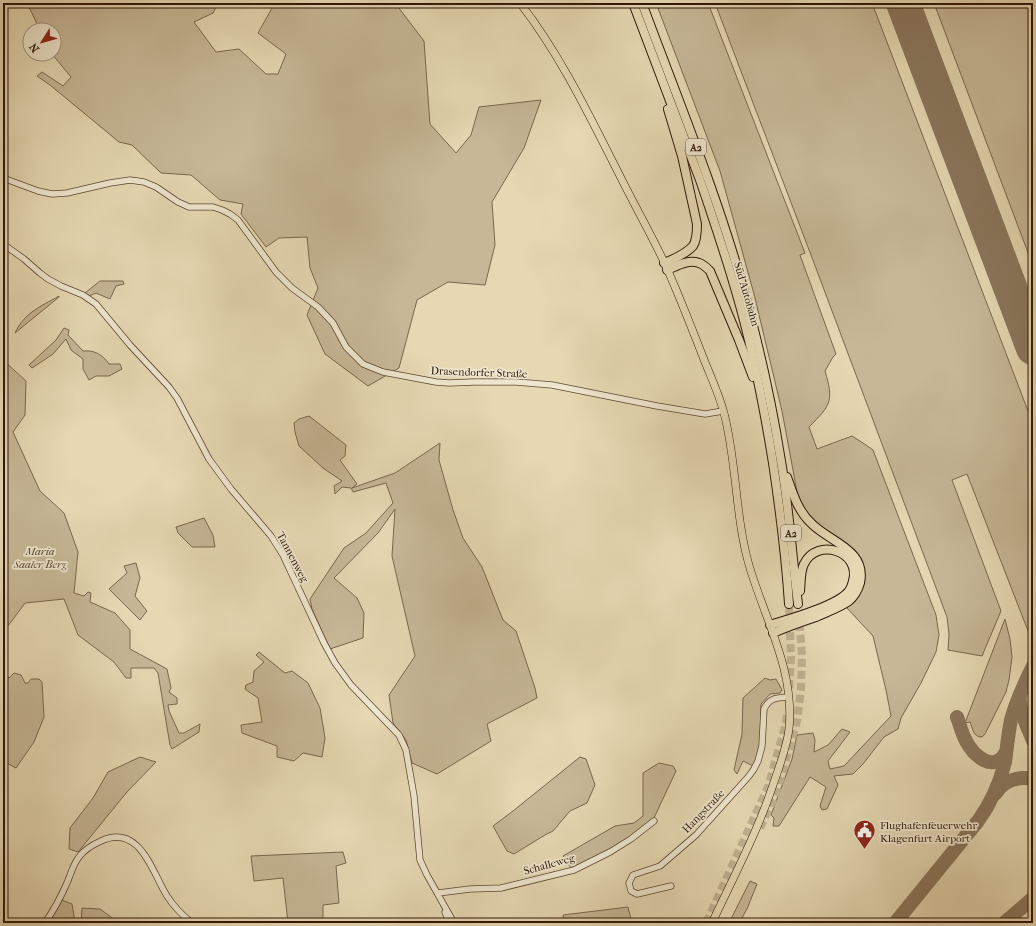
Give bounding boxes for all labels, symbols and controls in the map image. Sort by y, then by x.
north arrow [22,22,62,62]
text: N [26,40,42,55]
road number: A2 [686,139,706,155]
street label: Süd Autobahn [731,260,762,328]
street label: Drasendorfer Straße [430,364,528,381]
road number: A2 [781,525,801,541]
street label: Tannenweg [274,530,311,585]
park label: Maria Saaler Berg [13,545,67,571]
street label: Hangstraße [679,787,728,836]
public building icon: Flughafenfeuerwehr Klagenfurt Airport [852,818,878,851]
place label: Flughafenfeuerwehr Klagenfurt Airport [880,819,977,845]
street label: Schalleweg [522,851,576,878]

